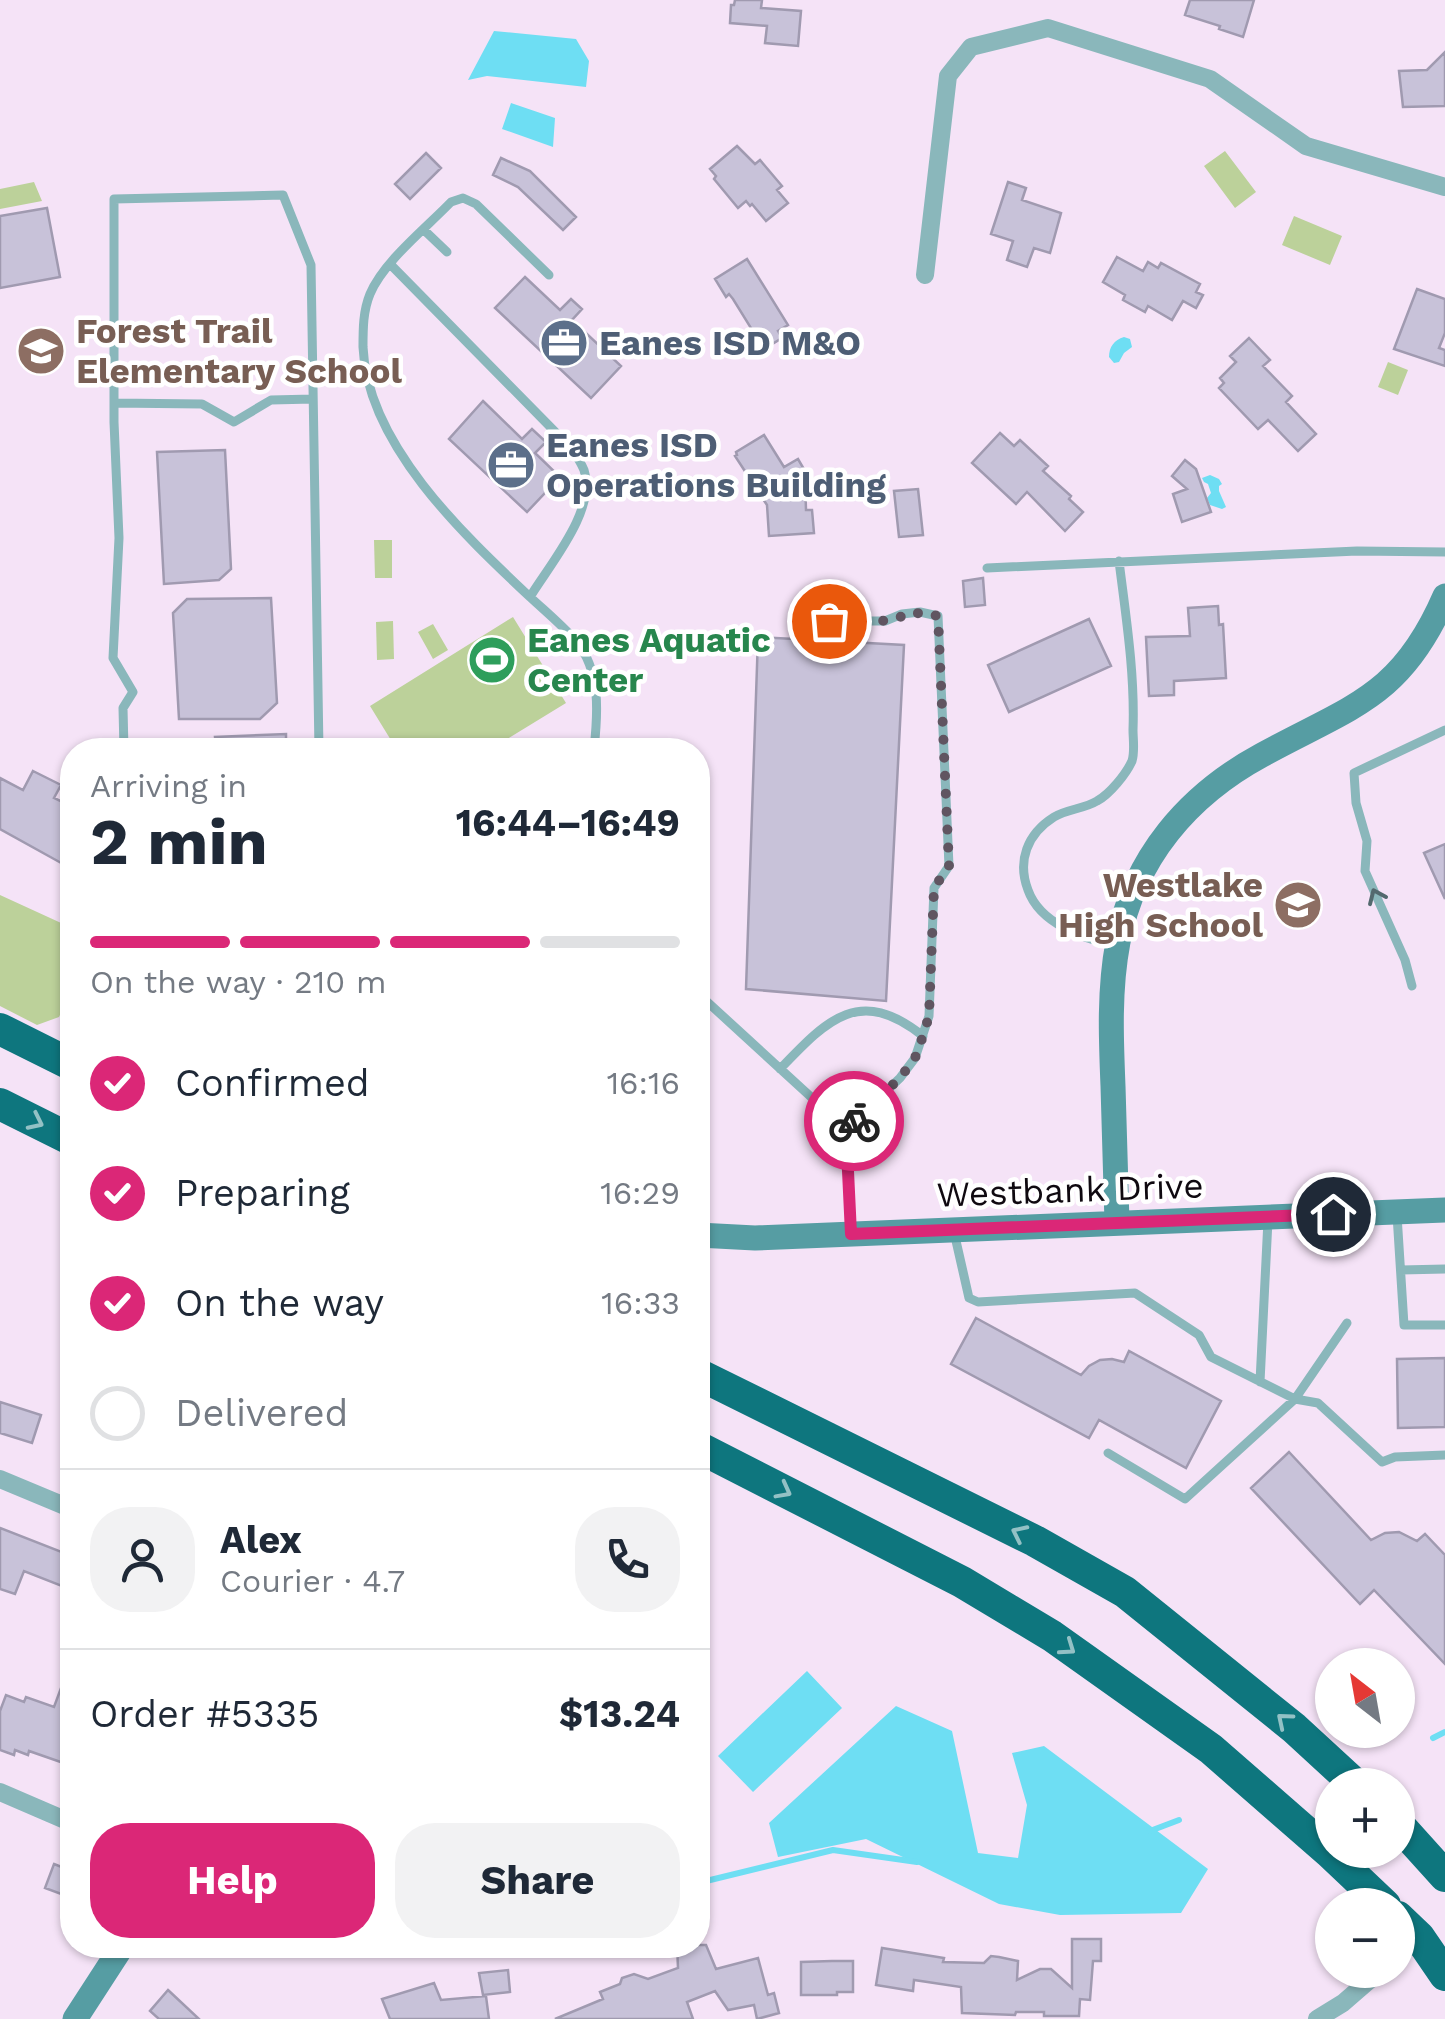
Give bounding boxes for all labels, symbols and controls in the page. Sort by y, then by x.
place label: Forest Trail Elementary School [76,310,402,392]
office icon: Eanes ISD M&O [538,317,590,369]
place label: Eanes ISD M&O [599,322,861,364]
school or university icon: Forest Trail Elementary School [15,325,67,377]
place label: Eanes ISD Operations Building [546,424,886,506]
office icon: Eanes ISD Operations Building [485,439,537,491]
pin [787,579,872,664]
icon: bag [802,594,857,649]
place label: Eanes Aquatic Center [527,619,771,701]
sports icon: Eanes Aquatic Center [466,634,518,686]
text: Arriving in [90,767,247,805]
text: 16:44–16:49 [456,801,680,845]
text: 2 min [90,804,268,880]
place label: Westlake High School [1058,864,1264,946]
school or university icon: Westlake High School [1272,879,1324,931]
one-way arrow [1368,888,1388,906]
text: On the way · 210 m [90,963,387,1001]
icon: check [90,1056,145,1111]
text: Confirmed [175,1061,370,1105]
text: 16:16 [607,1064,680,1102]
courier [804,1071,904,1171]
icon: bike [827,1094,882,1149]
one-way arrow [26,1110,44,1129]
street label: Westbank Drive [936,1164,1204,1216]
icon: check [90,1166,145,1221]
text: Preparing [175,1171,350,1215]
pin [1291,1172,1376,1257]
text: 16:29 [600,1174,680,1212]
icon: home [1306,1187,1361,1242]
icon: check [90,1276,145,1331]
text: On the way [175,1281,384,1325]
text: 16:33 [601,1284,680,1322]
text: Delivered [175,1391,348,1435]
one-way arrow [774,1478,792,1498]
button: person [90,1507,195,1612]
button: phone [575,1507,680,1612]
text: Alex [220,1518,302,1562]
one-way arrow [1011,1525,1029,1545]
text: Courier · 4.7 [220,1562,405,1600]
one-way arrow [1057,1636,1076,1654]
north arrow [1315,1648,1415,1748]
map controls [1315,1648,1415,1988]
text: Order #5335 [90,1692,319,1736]
text: $13.24 [559,1692,680,1736]
one-way arrow [1277,1713,1295,1731]
button: + [1315,1768,1415,1868]
button: Help [90,1823,375,1938]
button: Share [395,1823,680,1938]
button: − [1315,1888,1415,1988]

